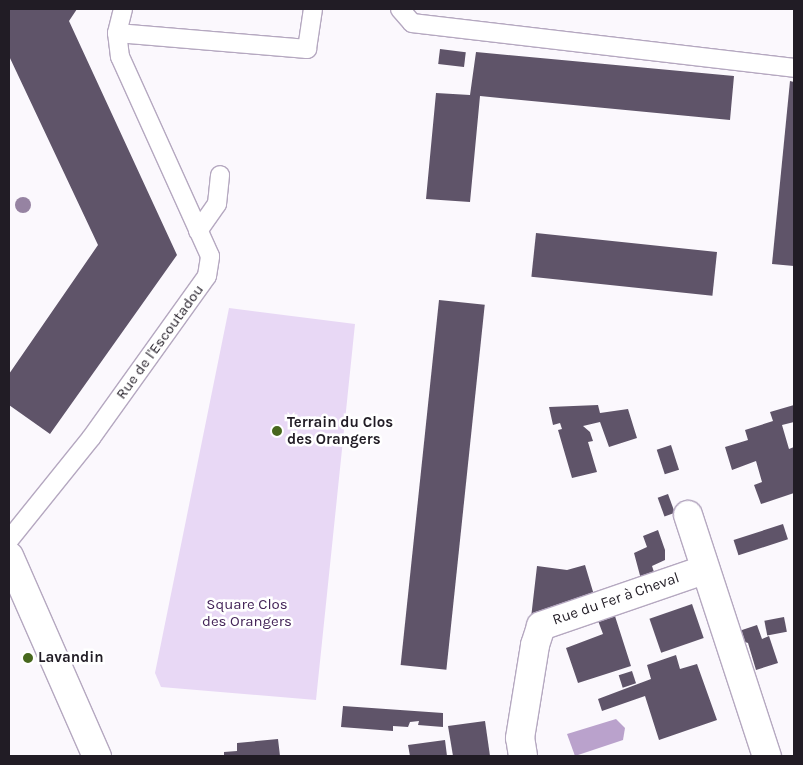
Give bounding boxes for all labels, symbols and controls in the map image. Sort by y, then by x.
street label: Rue de l'Escoutadou [112,281,208,403]
place label: Terrain du Clos des Orangers [287,413,393,448]
marker: Terrain du Clos des Orangers [271,425,283,437]
street label: Rue du Fer à Cheval [550,569,682,629]
park label: Square Clos des Orangers [202,595,292,630]
place label: Lavandin [38,649,104,667]
marker: Lavandin [22,652,34,664]

